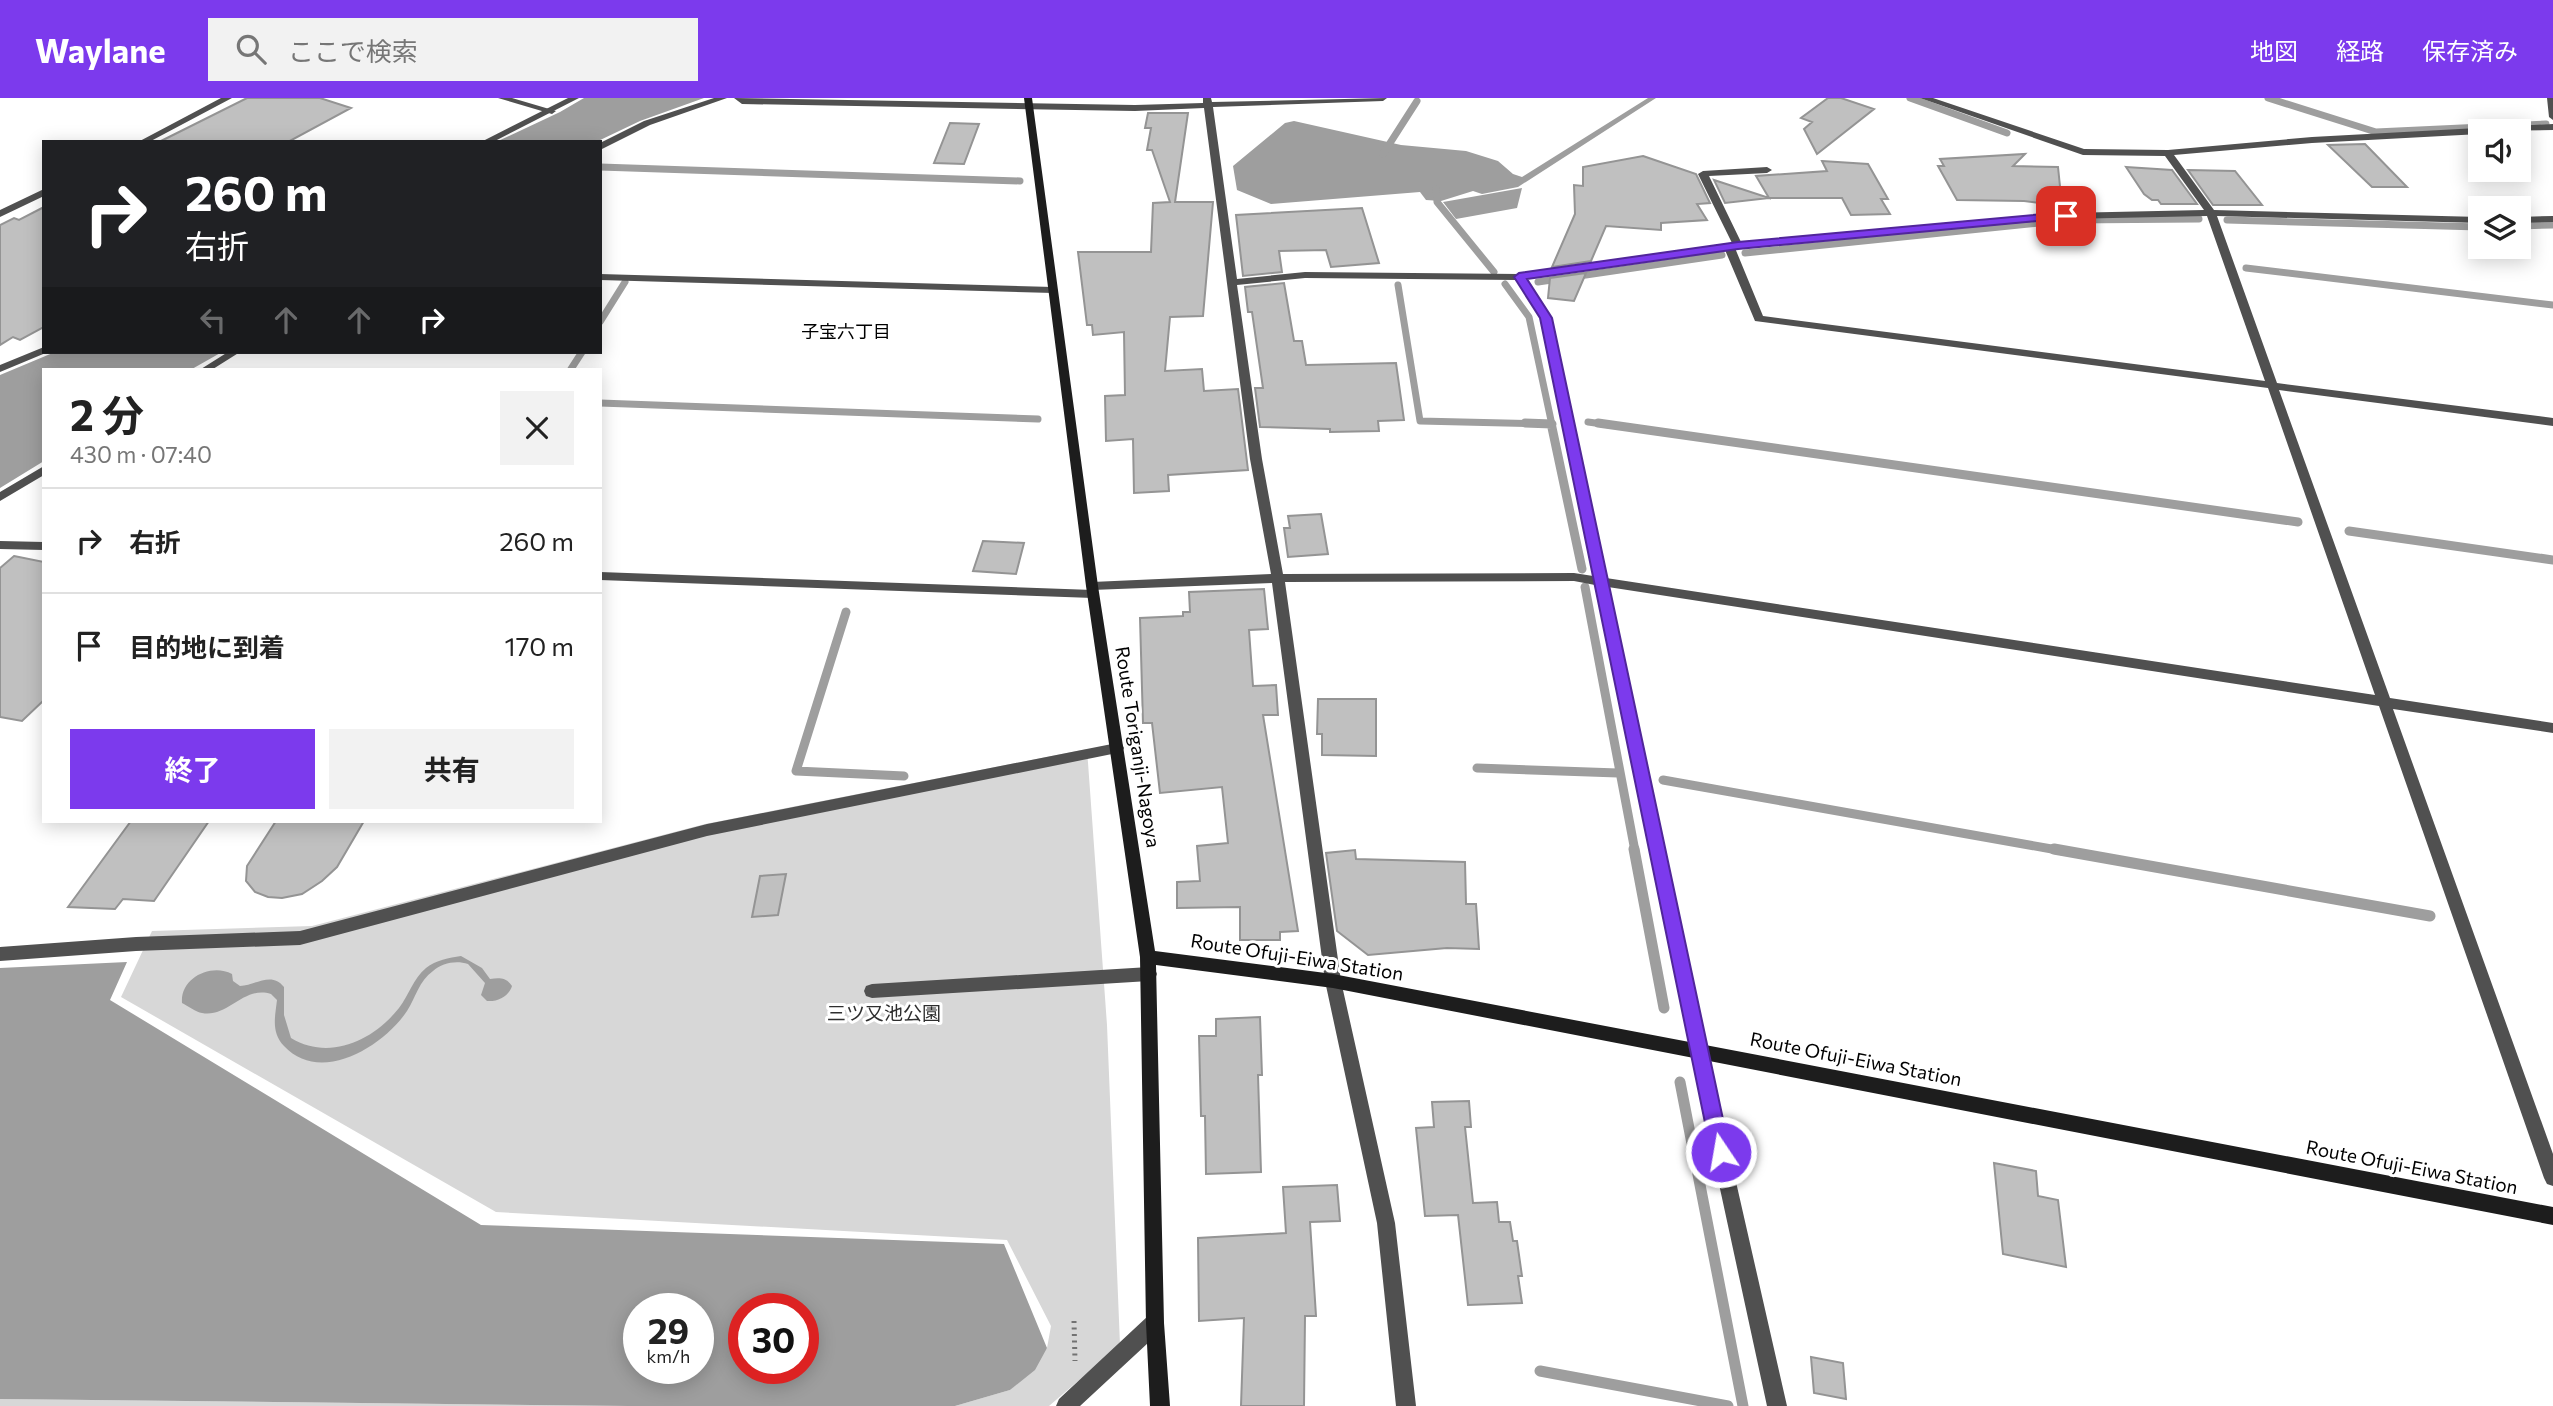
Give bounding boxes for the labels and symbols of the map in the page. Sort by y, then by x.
pin [2036,186,2096,246]
district label: 子宝六丁目 [801,320,891,342]
street label: Route Toriganji-Nagoya [1111,645,1166,849]
street label: Route Ofuji-Eiwa Station [1189,928,1405,985]
park label: 三ツ又池公園 [827,1001,941,1024]
street label: Route Ofuji-Eiwa Station [1748,1027,1964,1090]
position arrow [1684,1115,1758,1189]
street label: Route Ofuji-Eiwa Station [2304,1135,2520,1198]
speed limit sign: 30 [728,1293,819,1384]

